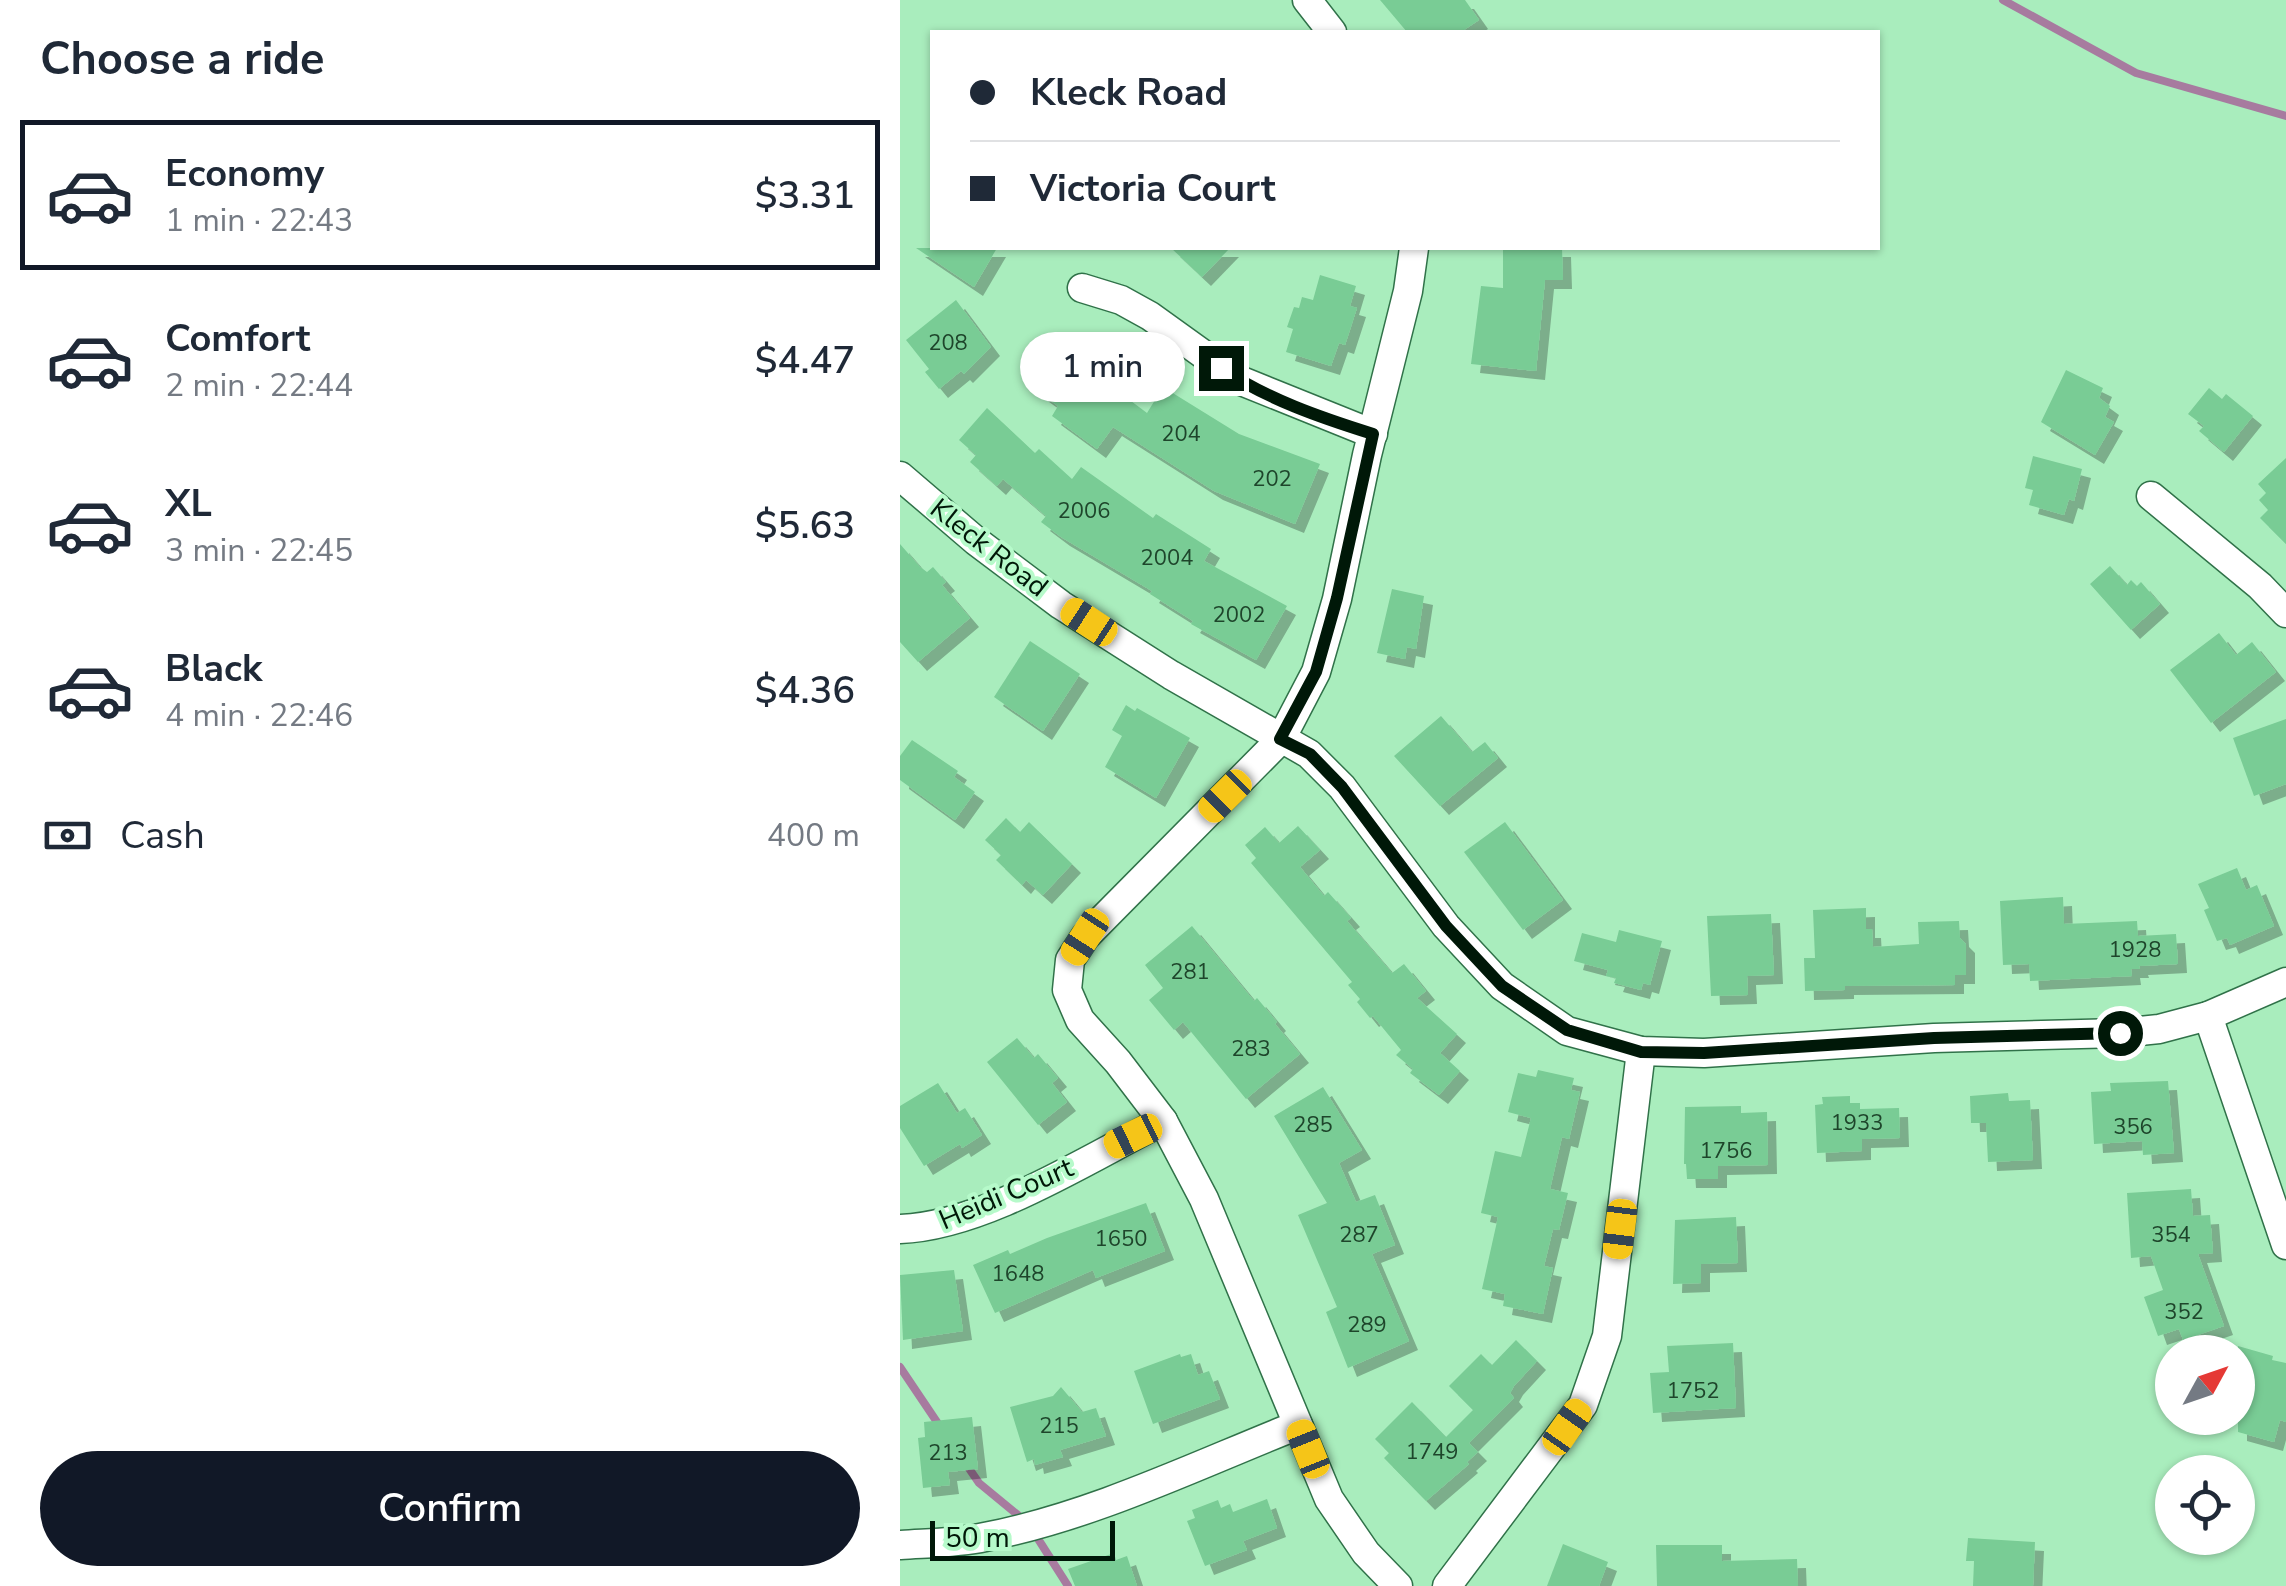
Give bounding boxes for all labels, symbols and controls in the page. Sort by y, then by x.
text: Choose a ride [40,29,325,90]
text: Kleck Road [1030,67,1227,118]
text: Economy [165,148,324,199]
icon: car [45,150,135,240]
text: Victoria Court [1030,163,1276,214]
text: $3.31 [755,170,855,221]
text: 1 min · 22:43 [165,199,353,242]
text: Comfort [165,313,310,364]
icon: car [45,315,135,405]
house number: 208 [928,328,968,358]
callout: 1 min [1021,333,1186,403]
text: $4.47 [755,335,855,386]
text: 1 min [1062,345,1143,388]
route end [1199,346,1244,391]
text: 2 min · 22:44 [165,364,353,407]
house number: 204 [1161,419,1201,449]
house number: 202 [1252,464,1292,494]
text: XL [165,478,212,529]
icon: car [45,480,135,570]
street label: Kleck Road [922,490,1056,606]
house number: 2006 [1058,496,1110,526]
text: $5.63 [755,500,855,551]
text: 3 min · 22:45 [165,529,353,572]
house number: 2004 [1141,543,1193,573]
car [1056,593,1122,651]
house number: 2002 [1213,600,1265,630]
text: Black [165,643,262,694]
icon: car [45,645,135,735]
text: $4.36 [755,665,855,716]
text: 4 min · 22:46 [165,694,353,737]
car [1193,764,1257,828]
icon: cash [40,808,95,863]
text: Cash [120,810,205,861]
text: 400 m [767,814,860,857]
car [1056,904,1114,970]
house number: 1928 [2109,935,2161,965]
house number: 281 [1170,957,1210,987]
route start [2098,1011,2143,1056]
house number: 283 [1231,1034,1271,1064]
house number: 1933 [1831,1108,1883,1138]
car [1099,1109,1167,1163]
house number: 285 [1293,1110,1333,1140]
house number: 356 [2113,1112,2153,1142]
house number: 1756 [1700,1136,1752,1166]
street label: Heidi Court [933,1149,1079,1239]
car [1601,1197,1639,1261]
house number: 287 [1339,1220,1379,1250]
house number: 354 [2151,1220,2191,1250]
house number: 1650 [1095,1224,1147,1254]
house number: 1648 [992,1259,1044,1289]
house number: 352 [2164,1297,2204,1327]
house number: 289 [1347,1310,1387,1340]
north arrow [2155,1335,2255,1435]
map controls [2155,1335,2255,1555]
house number: 1752 [1667,1376,1719,1406]
car [1538,1394,1596,1460]
house number: 215 [1039,1411,1079,1441]
car [1283,1416,1333,1482]
house number: 1749 [1406,1437,1458,1467]
house number: 213 [928,1438,968,1468]
button: Confirm [40,1451,860,1566]
button: locate [2155,1455,2255,1555]
scale bar [930,1516,1115,1560]
text: 50 m [945,1519,1010,1557]

